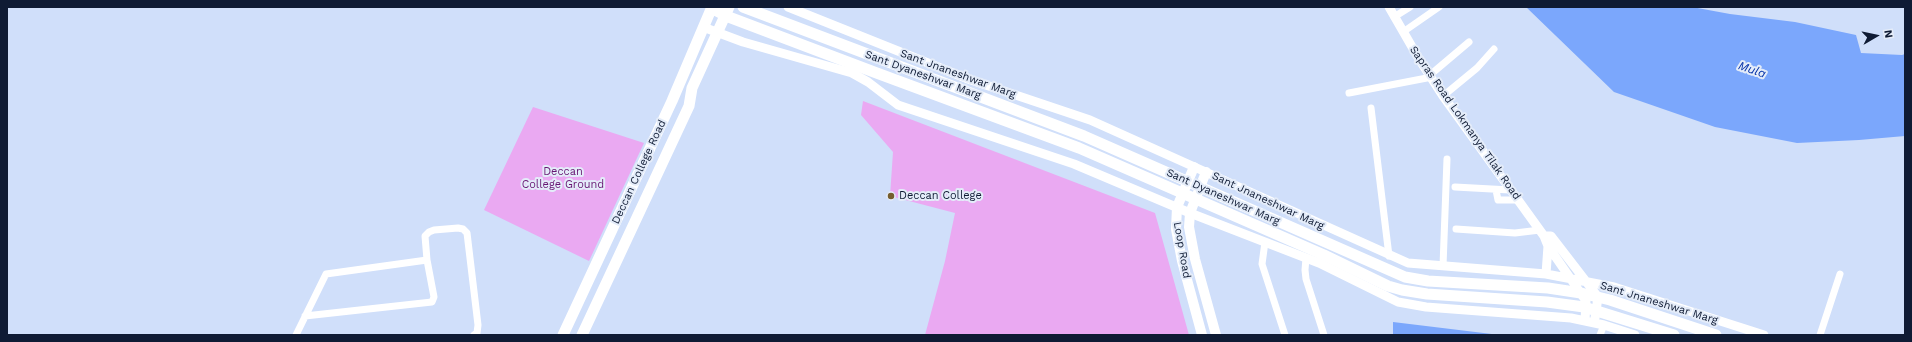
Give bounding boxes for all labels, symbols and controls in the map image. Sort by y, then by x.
north arrow [1856,16,1896,56]
text: N [1881,29,1895,39]
street label: Sapras Road Lokmanya Tilak Road [1407,44,1523,202]
street label: Sant Jnaneshwar Marg [898,47,1018,101]
street label: Sant Dyaneshwar Marg [863,48,983,102]
water label: Mula [1736,59,1768,81]
street label: Deccan College Road [609,118,669,226]
park label: Deccan College Ground [522,165,604,191]
street label: Sant Dyaneshwar Marg [1164,166,1282,228]
street label: Sant Jnaneshwar Marg [1210,169,1326,233]
place label: Deccan College [899,189,982,203]
marker: Deccan College [886,191,896,201]
street label: Loop Road [1171,221,1193,279]
street label: Sant Jnaneshwar Marg [1599,279,1719,327]

